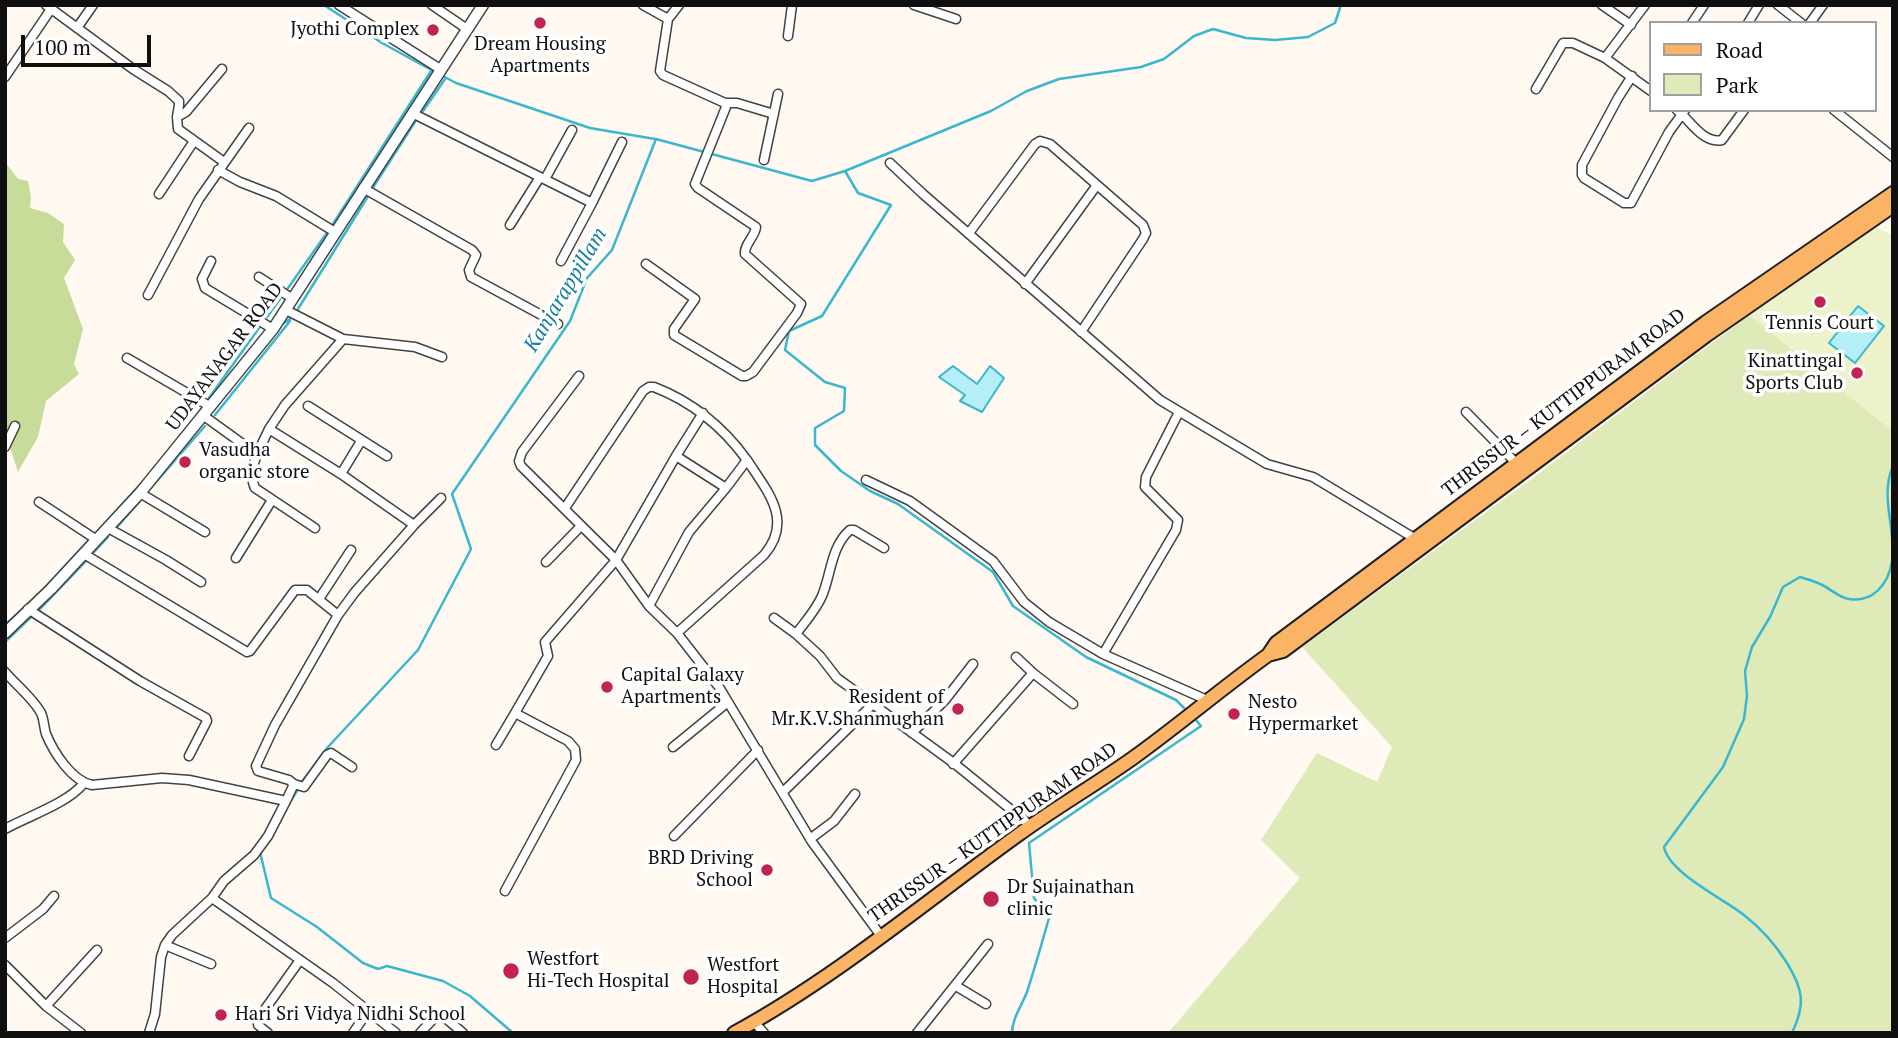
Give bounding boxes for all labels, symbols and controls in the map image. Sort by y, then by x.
marker: Dream Housing Apartments [532,15,548,31]
place label: Jyothi Complex [290,19,419,41]
scale bar [24,21,154,65]
legend [1650,21,1877,112]
marker: Jyothi Complex [425,22,441,38]
text: 100 m [34,33,91,61]
place label: Dream Housing Apartments [474,34,606,78]
text: Road [1716,36,1763,64]
text: Park [1716,71,1758,99]
water label: Kanjarappillam [519,223,613,357]
street label: UDAYANAGAR ROAD [162,278,288,436]
marker: Tennis Court [1812,294,1828,310]
street label: THRISSUR – KUTTIPPURAM ROAD [1438,304,1690,502]
place label: Tennis Court [1766,313,1874,335]
place label: Kinattingal Sports Club [1745,351,1843,395]
marker: Kinattingal Sports Club [1849,365,1865,381]
place label: Vasudha organic store [199,440,310,484]
marker: Vasudha organic store [177,454,193,470]
place label: Capital Galaxy Apartments [621,665,744,709]
marker: Capital Galaxy Apartments [599,679,615,695]
place label: Resident of Mr.K.V.Shanmughan [771,687,944,731]
place label: Nesto Hypermarket [1248,692,1359,736]
marker: Resident of Mr.K.V.Shanmughan [950,701,966,717]
marker: Nesto Hypermarket [1226,706,1242,722]
street label: THRISSUR – KUTTIPPURAM ROAD [864,738,1122,928]
place label: BRD Driving School [648,848,753,892]
marker: BRD Driving School [759,862,775,878]
place label: Dr Sujainathan clinic [1007,877,1134,921]
marker: Dr Sujainathan clinic [981,889,1001,909]
place label: Westfort Hi-Tech Hospital [527,949,670,993]
place label: Westfort Hospital [707,955,779,999]
marker: Westfort Hi-Tech Hospital [501,961,521,981]
marker: Westfort Hospital [681,967,701,987]
place label: Hari Sri Vidya Nidhi School [235,1004,466,1026]
marker: Hari Sri Vidya Nidhi School [213,1007,229,1023]

